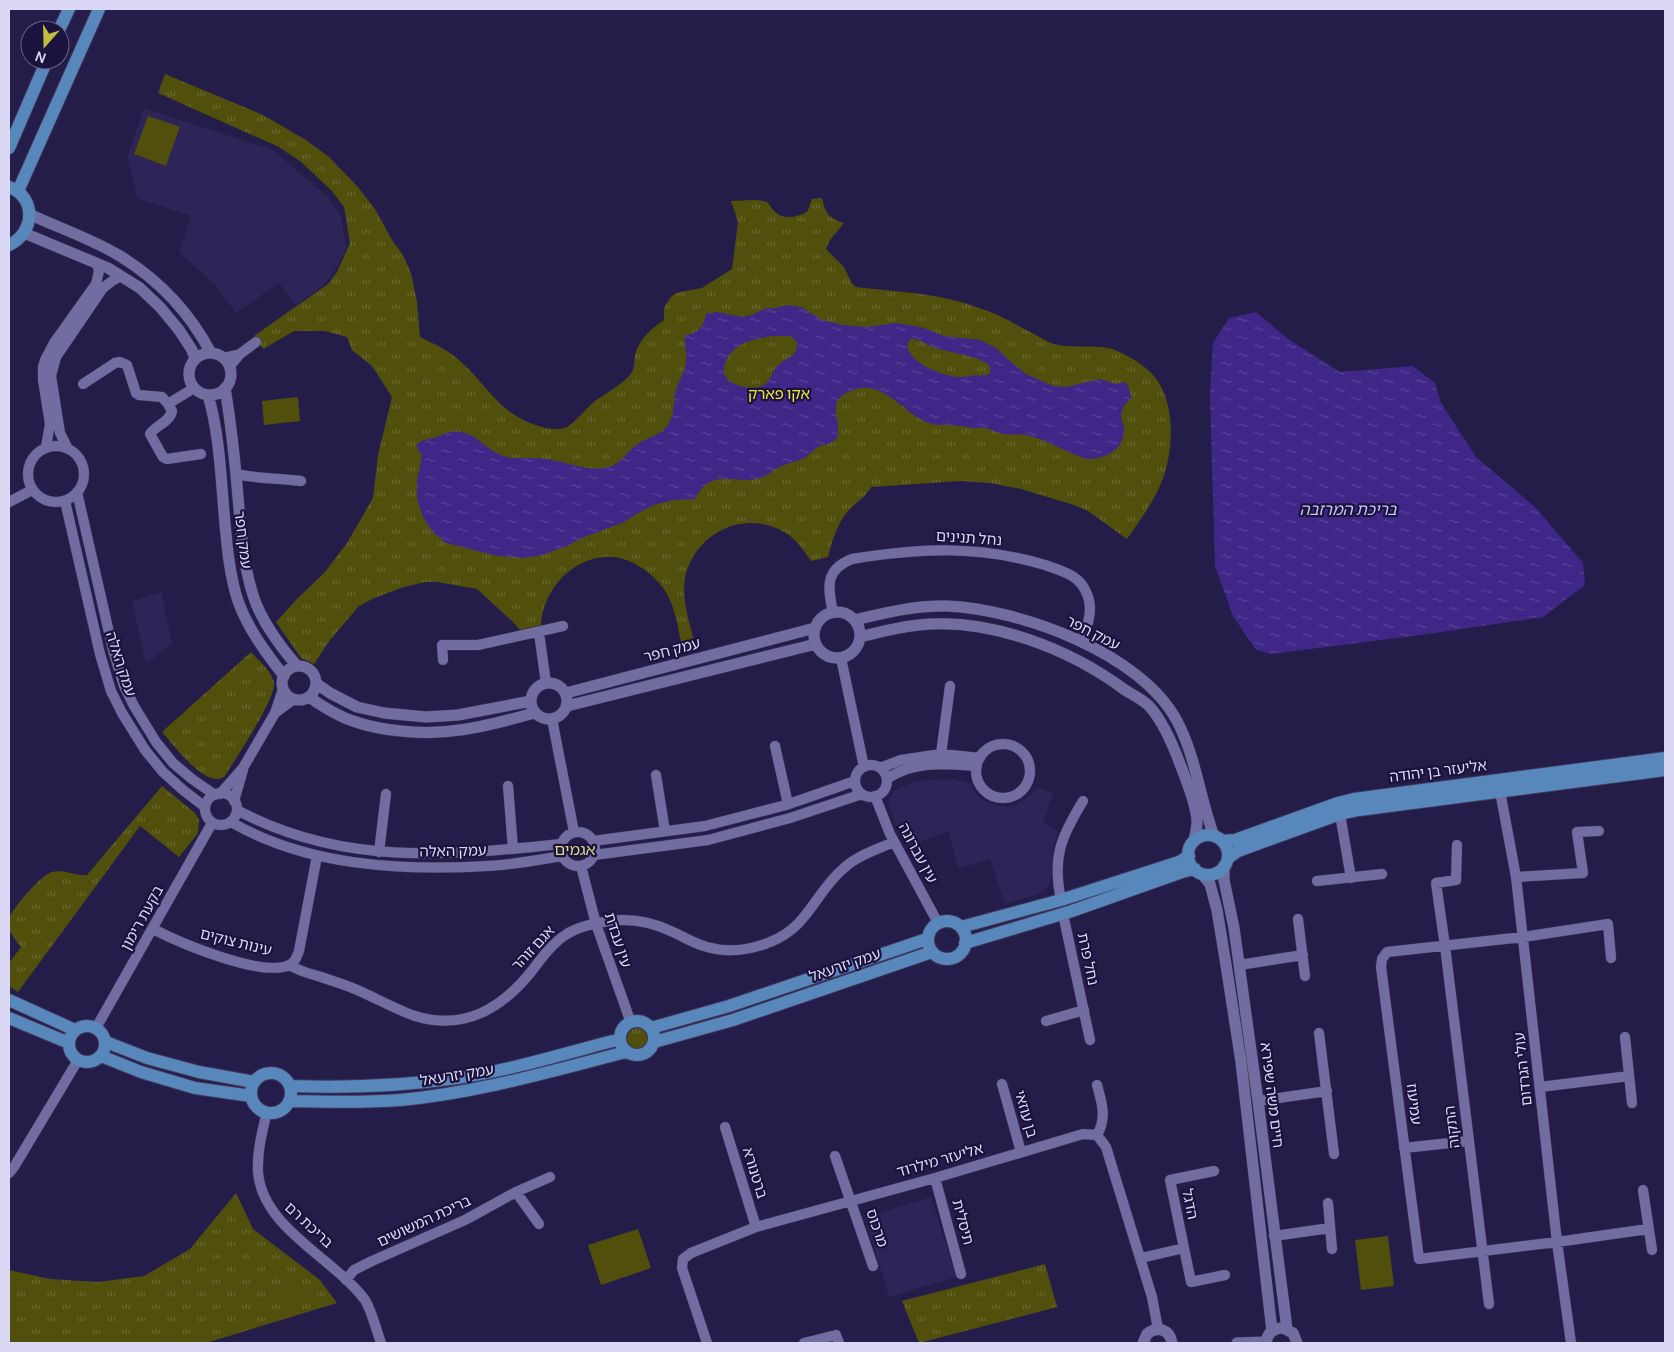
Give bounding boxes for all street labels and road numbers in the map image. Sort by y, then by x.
street label: עמק חפר [230,510,257,570]
street label: נחל תנינים [935,525,1003,550]
street label: עמק חפר [1063,610,1124,655]
street label: עמק האלה [101,629,142,699]
street label: עמק חפר [641,632,703,667]
street label: אליעזר בן יהודה [1388,754,1488,787]
street label: עין עברונה [894,819,943,887]
street label: עמק האלה [419,839,487,862]
street label: בקעת רימון [115,881,168,954]
street label: עין עבדת [600,910,637,970]
street label: אגם זוהר [506,920,559,975]
street label: עינות צוקים [198,922,274,961]
street label: נחל פרת [1073,931,1104,987]
street label: עמק יזרעאל [806,942,884,987]
street label: עולי הגרדום [1508,1031,1537,1107]
street label: חיים משה שפירא [1256,1041,1289,1149]
street label: עמק יזרעאל [418,1058,495,1091]
street label: עמיעוז [1402,1082,1427,1126]
street label: בן עוזאי [1010,1088,1043,1140]
street label: התקוה [1438,1104,1465,1150]
street label: אליעזר מילרוד [894,1137,986,1182]
street label: ברטנורא [738,1145,773,1201]
street label: הדגל [1177,1187,1204,1221]
street label: בריכת המשושים [373,1189,475,1251]
street label: בריכת רם [280,1197,339,1253]
street label: תיסלית [947,1197,980,1247]
street label: מרכוס [861,1206,894,1250]

